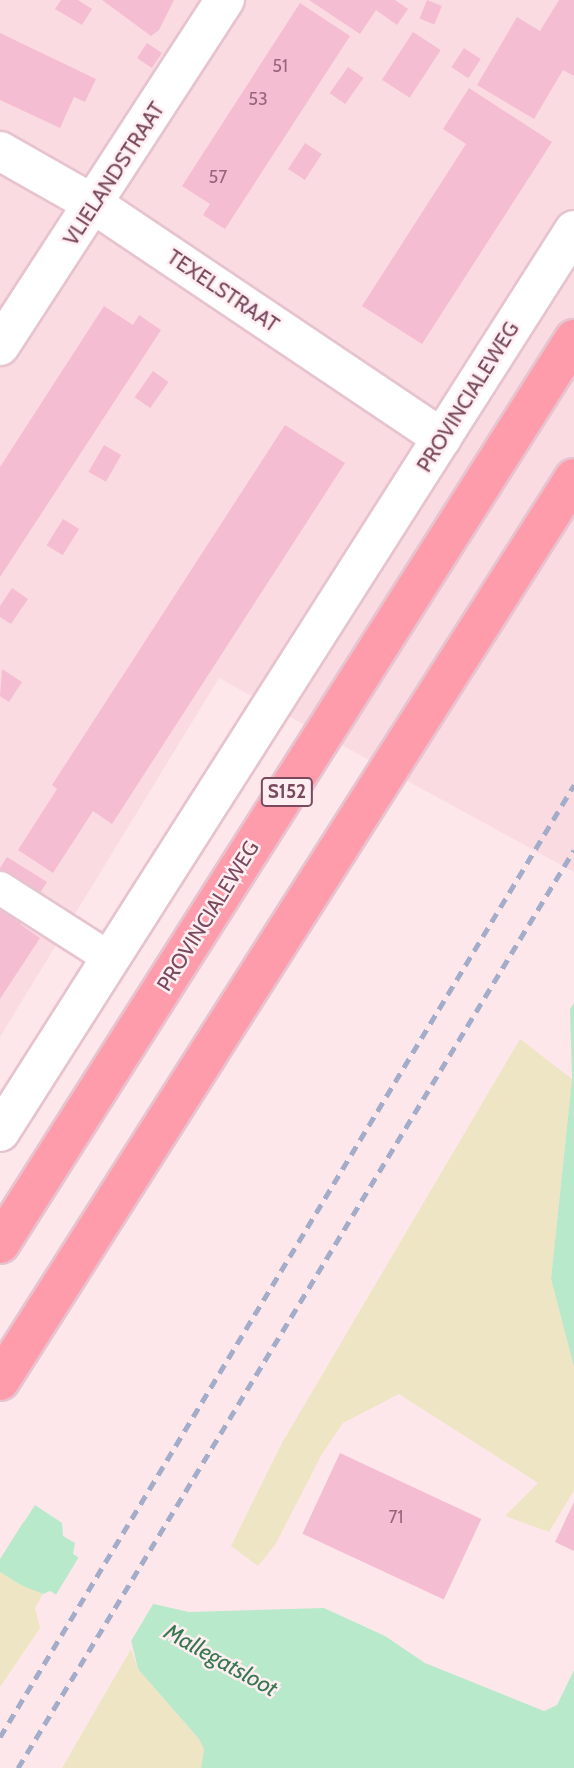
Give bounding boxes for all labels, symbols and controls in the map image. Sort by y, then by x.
house number: 51 [272,55,288,77]
house number: 53 [248,88,268,110]
street label: VLIELANDSTRAAT [58,98,170,250]
house number: 57 [209,166,227,188]
street label: TEXELSTRAAT [162,244,284,338]
street label: PROVINCIALEWEG [412,317,524,477]
road number: S152 [261,776,313,807]
street label: PROVINCIALEWEG [152,836,264,996]
house number: 71 [389,1506,403,1528]
water label: Mallegatsloot [160,1618,282,1702]

